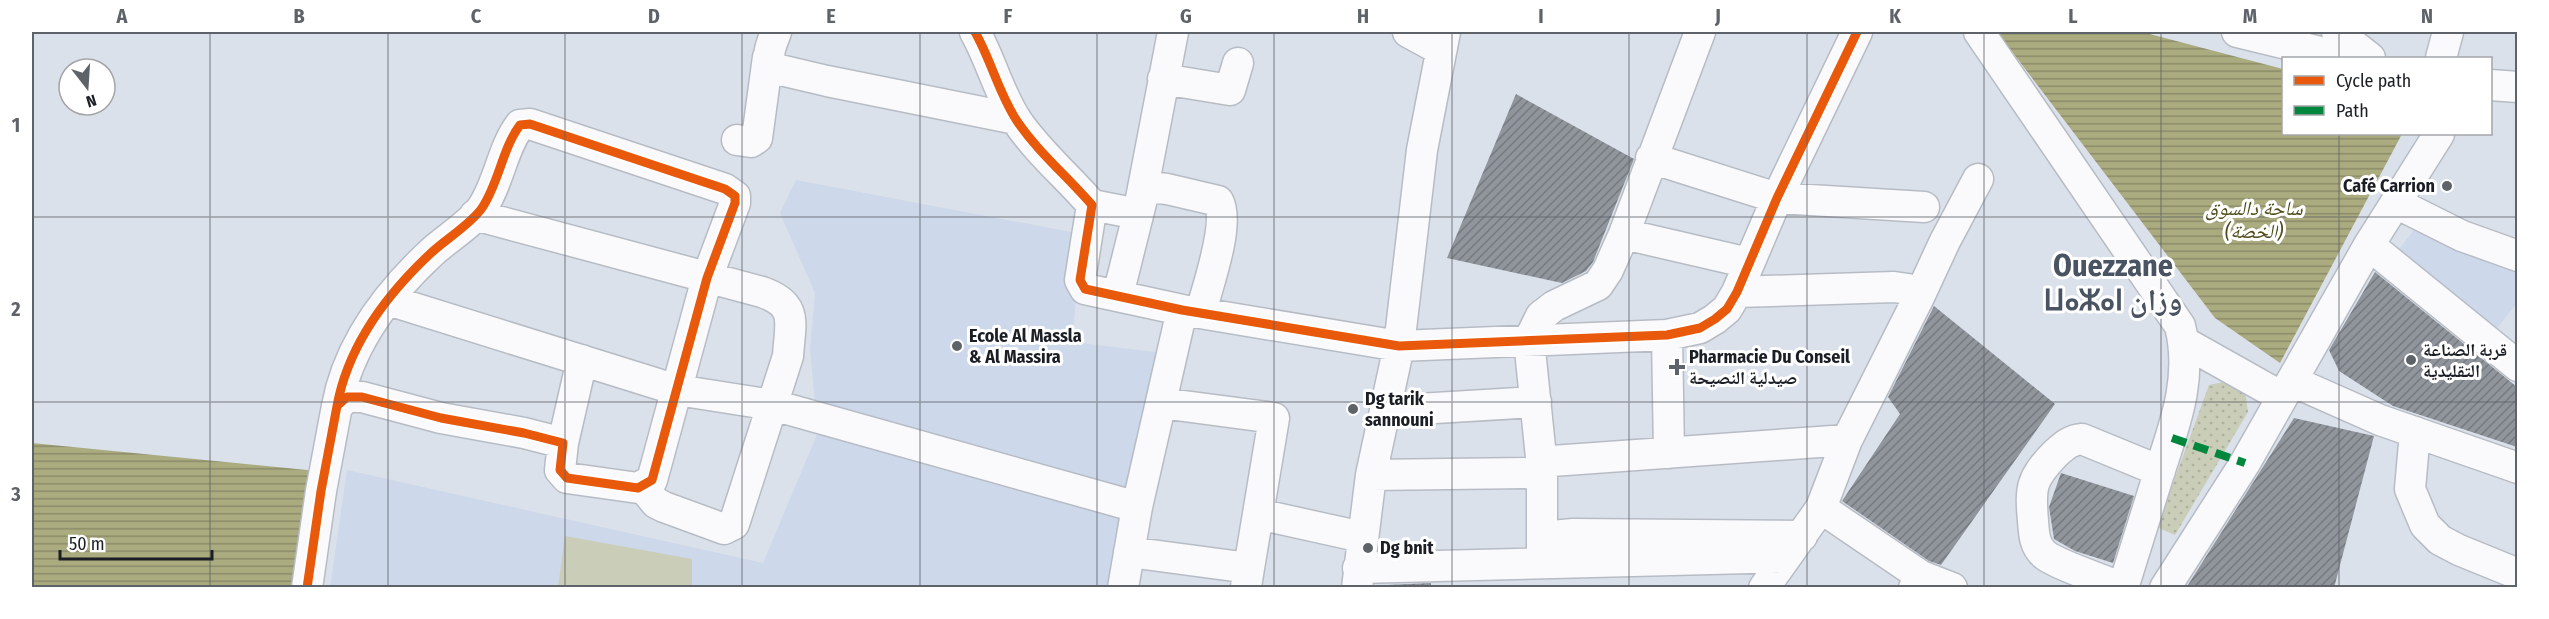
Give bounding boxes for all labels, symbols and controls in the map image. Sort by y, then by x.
text: A [116,4,129,28]
text: B [293,4,305,28]
text: C [471,4,482,28]
text: D [648,4,660,28]
text: E [826,4,836,28]
text: F [1004,4,1013,28]
text: G [1180,4,1192,28]
text: H [1357,4,1369,28]
text: I [1538,4,1544,28]
text: J [1714,4,1721,28]
text: K [1889,4,1901,28]
text: L [2068,4,2078,28]
text: M [2243,4,2257,28]
text: N [2421,4,2433,28]
north arrow [57,57,117,117]
legend [2282,57,2492,135]
text: Cycle path [2336,70,2411,92]
text: N [84,90,99,111]
text: Path [2336,100,2369,122]
text: 1 [12,113,20,137]
place label: Café Carrion [2343,175,2435,197]
marker: Café Carrion [2440,179,2454,193]
water label: ساحة دالسوق (الخصة) [2205,196,2304,243]
district label: Ouezzane ⵡⴰⵣⴰⵏ وزان [2044,248,2182,318]
text: 2 [10,297,21,321]
place label: Ecole Al Massla & Al Massira [969,325,1082,368]
marker: Ecole Al Massla & Al Massira [950,339,964,353]
place label: قربة الصناعة التقليدية [2423,339,2507,382]
place label: Pharmacie Du Conseil صيدلية النصيحة [1689,346,1850,389]
marker: قربة الصناعة التقليدية [2404,353,2418,367]
marker: Pharmacie Du Conseil صيدلية النصيحة [1670,360,1684,374]
place label: Dg tarik sannouni [1365,388,1434,431]
marker: Dg tarik sannouni [1346,402,1360,416]
text: 3 [10,482,21,506]
scale bar [60,523,212,561]
text: 50 m [69,533,105,555]
place label: Dg bnit [1380,537,1434,559]
marker: Dg bnit [1361,541,1375,555]

